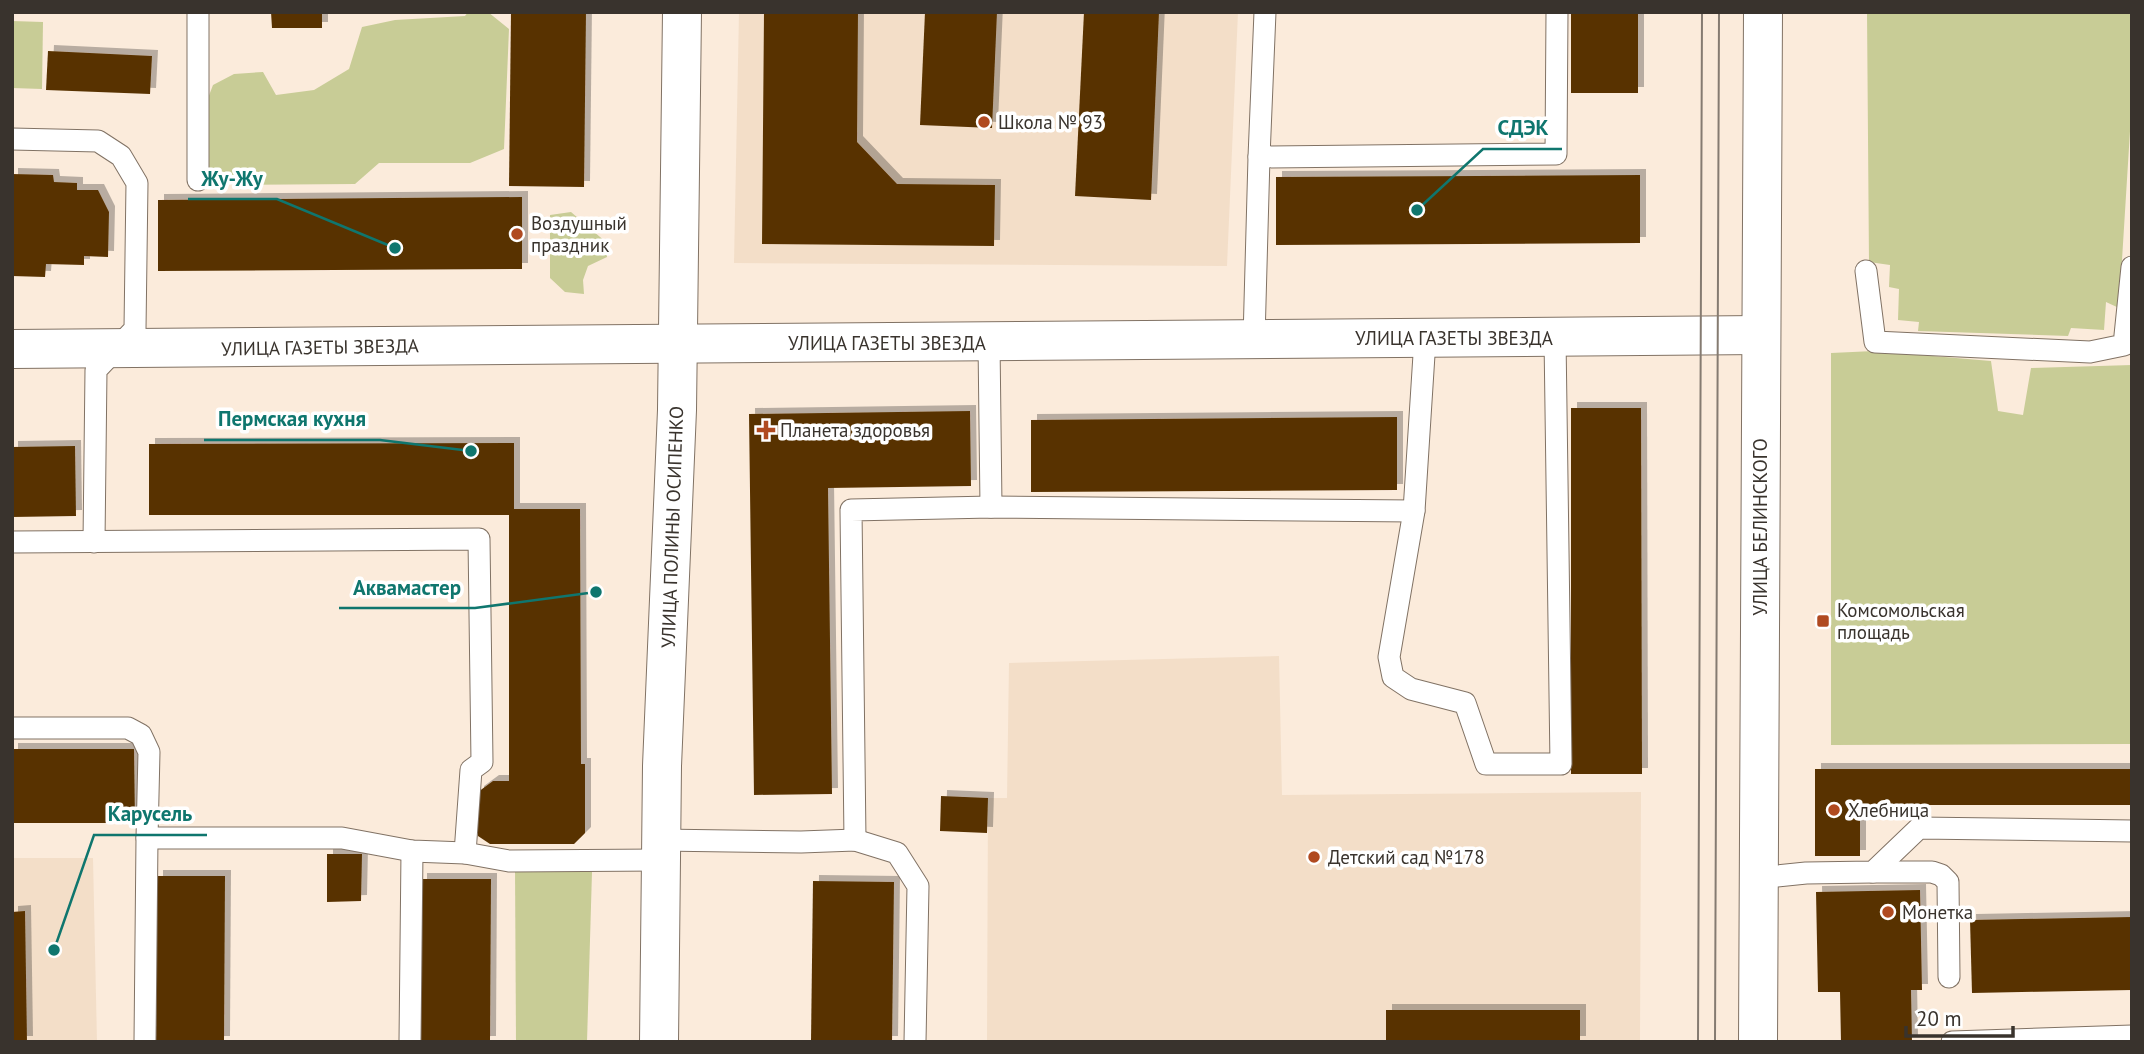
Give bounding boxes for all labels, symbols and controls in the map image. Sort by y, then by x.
callout: СДЭК [1483,107,1562,149]
place label: Школа № 93 [998,110,1103,134]
marker: Школа № 93 [976,114,992,130]
text: СДЭК [1497,114,1549,141]
callout: Жу-Жу [188,157,277,199]
text: Жу-Жу [200,165,264,192]
place label: Воздушный праздник [531,211,627,257]
marker: Воздушный праздник [509,226,525,242]
street label: УЛИЦА ГАЗЕТЫ ЗВЕЗДА [1355,326,1553,350]
street label: УЛИЦА ГАЗЕТЫ ЗВЕЗДА [788,331,986,355]
street label: УЛИЦА ГАЗЕТЫ ЗВЕЗДА [221,333,419,361]
callout: Пермская кухня [204,398,380,440]
text: Пермская кухня [218,405,366,432]
street label: УЛИЦА ПОЛИНЫ ОСИПЕНКО [656,406,688,648]
place label: Планета здоровья [780,418,930,442]
marker: Планета здоровья [758,422,774,438]
street label: УЛИЦА БЕЛИНСКОГО [1748,438,1772,616]
callout: Аквамастер [339,566,475,608]
text: Аквамастер [353,574,461,601]
place label: Комсомольская площадь [1837,598,1965,644]
marker: Комсомольская площадь [1815,613,1831,629]
callout: Карусель [94,793,207,835]
place label: Хлебница [1848,798,1929,822]
text: Карусель [108,800,192,827]
marker: Хлебница [1826,802,1842,818]
place label: Детский сад №178 [1328,845,1485,869]
marker: Детский сад №178 [1306,849,1322,865]
place label: Монетка [1902,900,1973,924]
marker: Монетка [1880,904,1896,920]
scale bar [1906,995,2013,1038]
text: 20 m [1916,1005,1962,1032]

